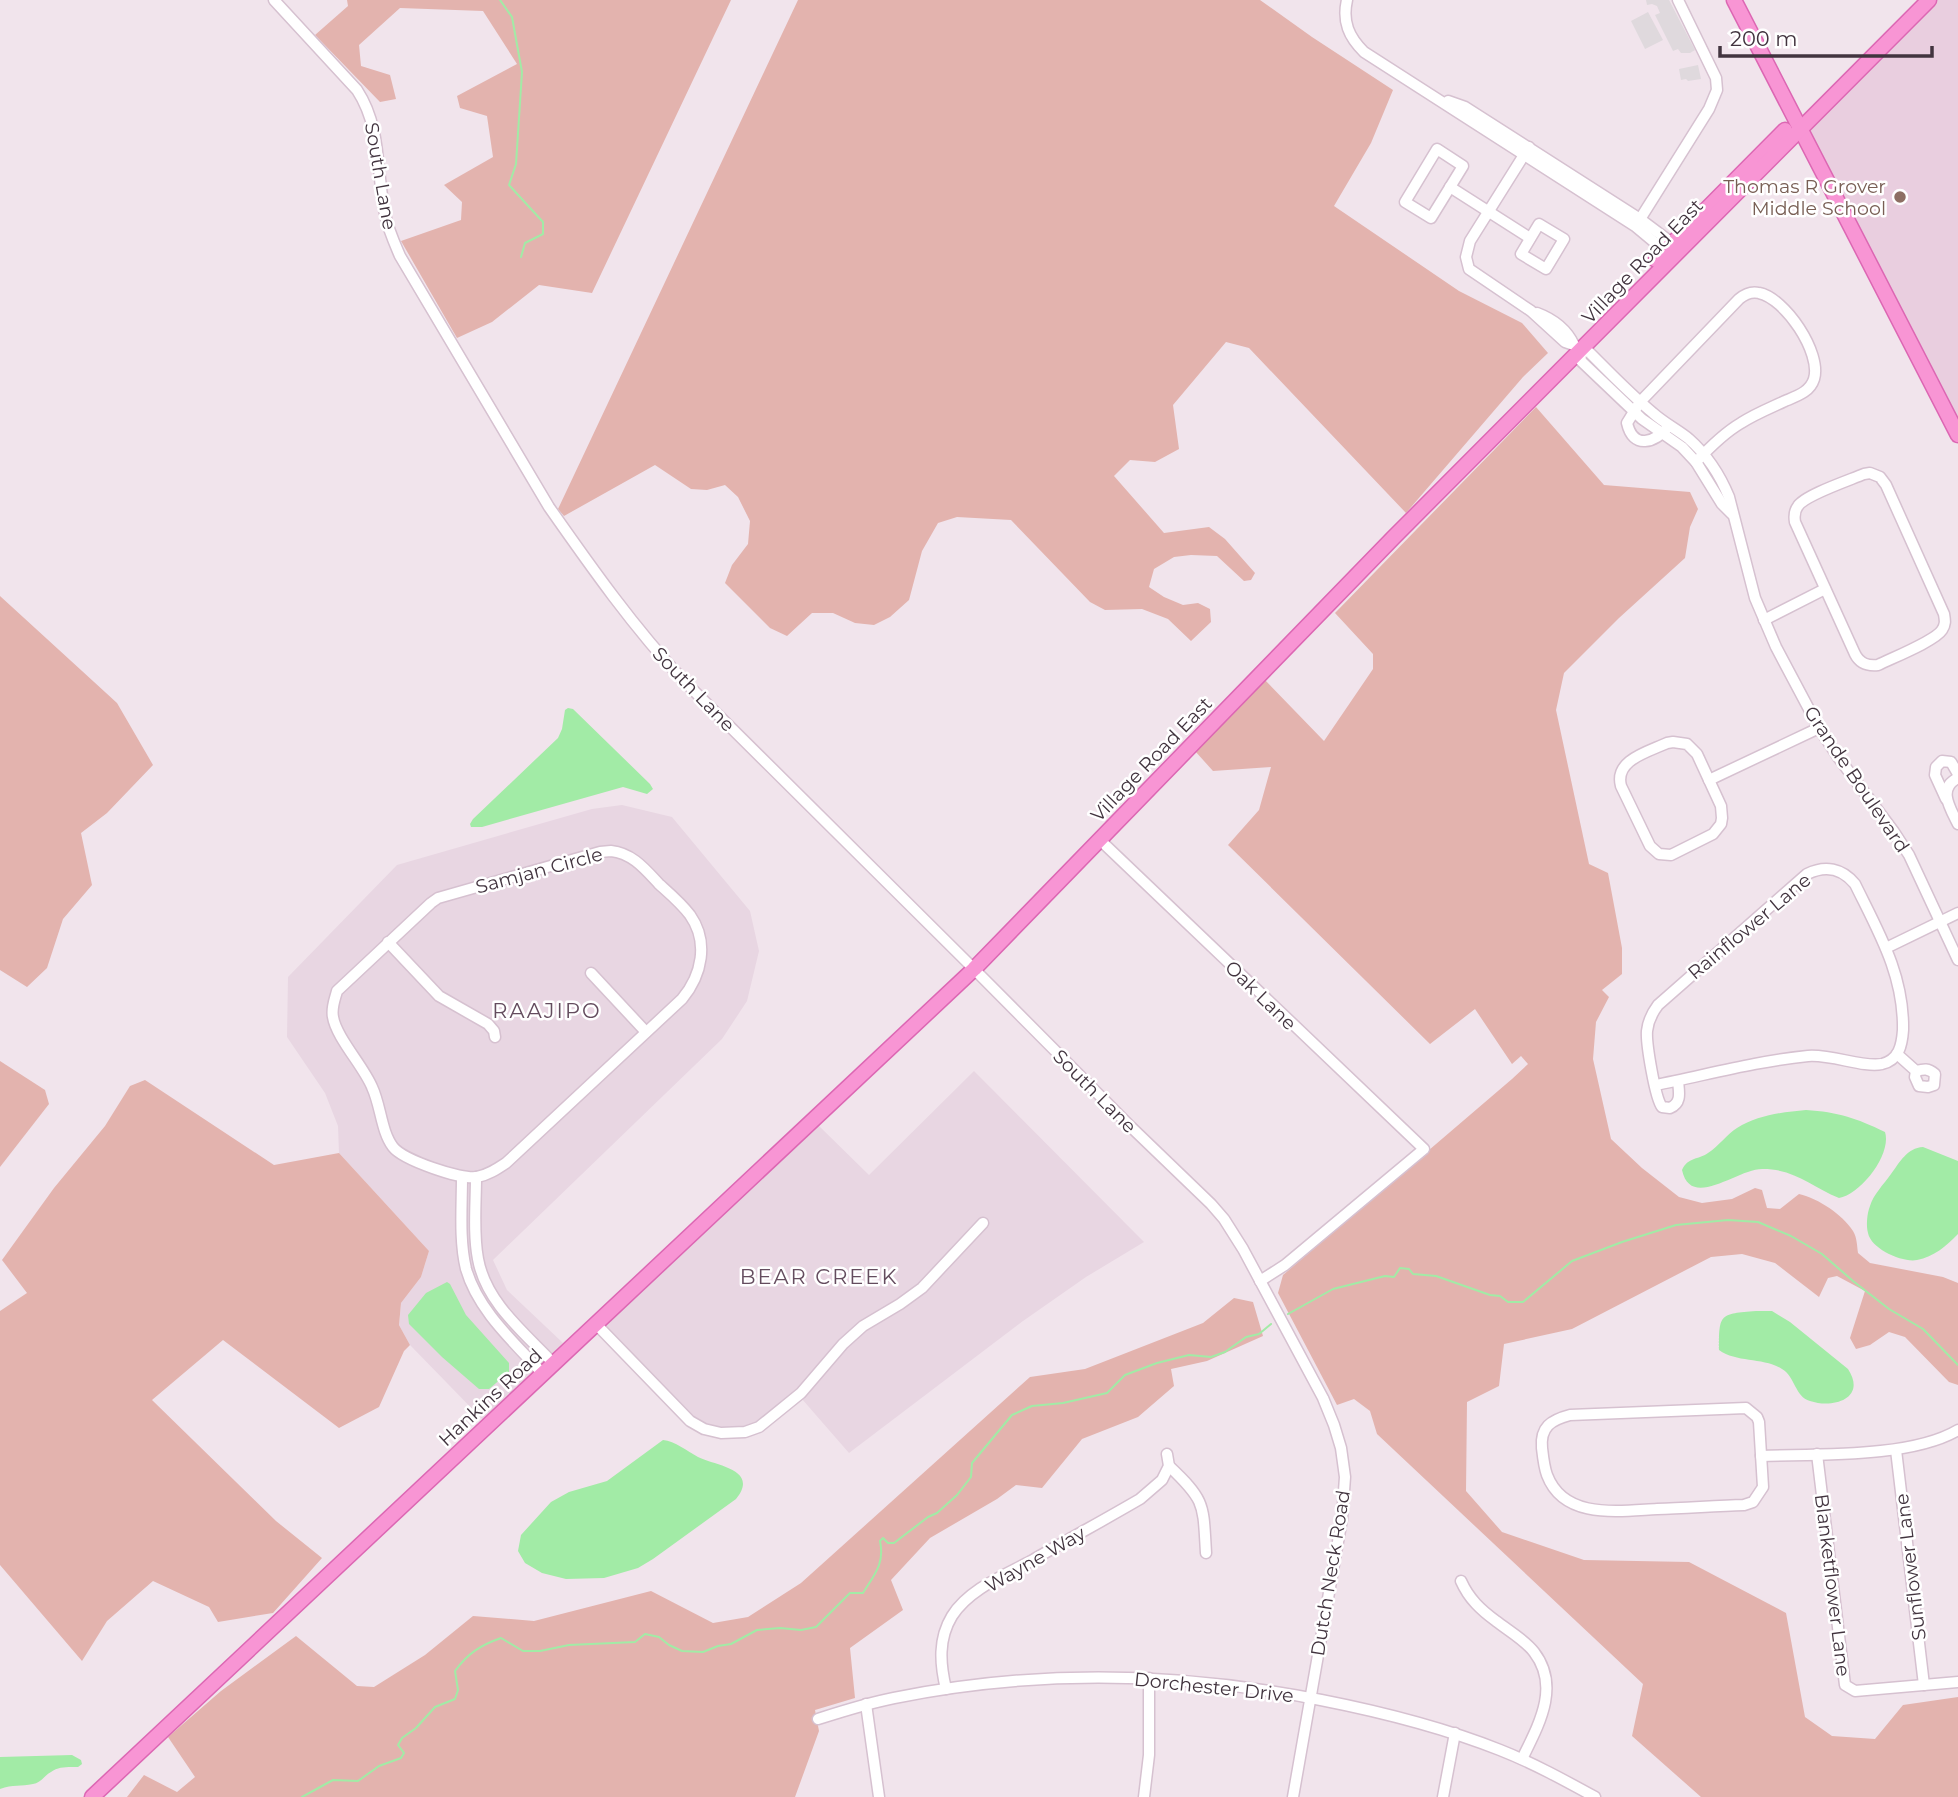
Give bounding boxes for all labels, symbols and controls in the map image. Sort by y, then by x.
scale bar [1720,14,1932,58]
text: 200 m [1730,26,1797,51]
street label: South Lane [360,121,401,232]
place label: Thomas R Grover Middle School [1723,175,1886,220]
marker: Thomas R Grover Middle School [1892,189,1908,205]
street label: Village Road East [1577,194,1708,328]
street label: South Lane [648,642,740,736]
street label: Village Road East [1086,692,1217,826]
street label: Grande Boulevard [1799,702,1914,857]
street label: Samjan Circle [473,843,605,898]
street label: Rainflower Lane [1683,868,1815,984]
street label: Oak Lane [1220,956,1301,1035]
district label: RAAJIPO [492,998,602,1023]
street label: South Lane [1048,1045,1141,1138]
district label: BEAR CREEK [740,1264,898,1289]
street label: Hankins Road [434,1344,547,1451]
street label: Dutch Neck Road [1306,1488,1355,1658]
street label: Blanketflower Lane [1810,1492,1855,1678]
street label: Sunflower Lane [1890,1492,1931,1642]
street label: Wayne Way [981,1521,1090,1597]
street label: Dorchester Drive [1133,1668,1295,1707]

